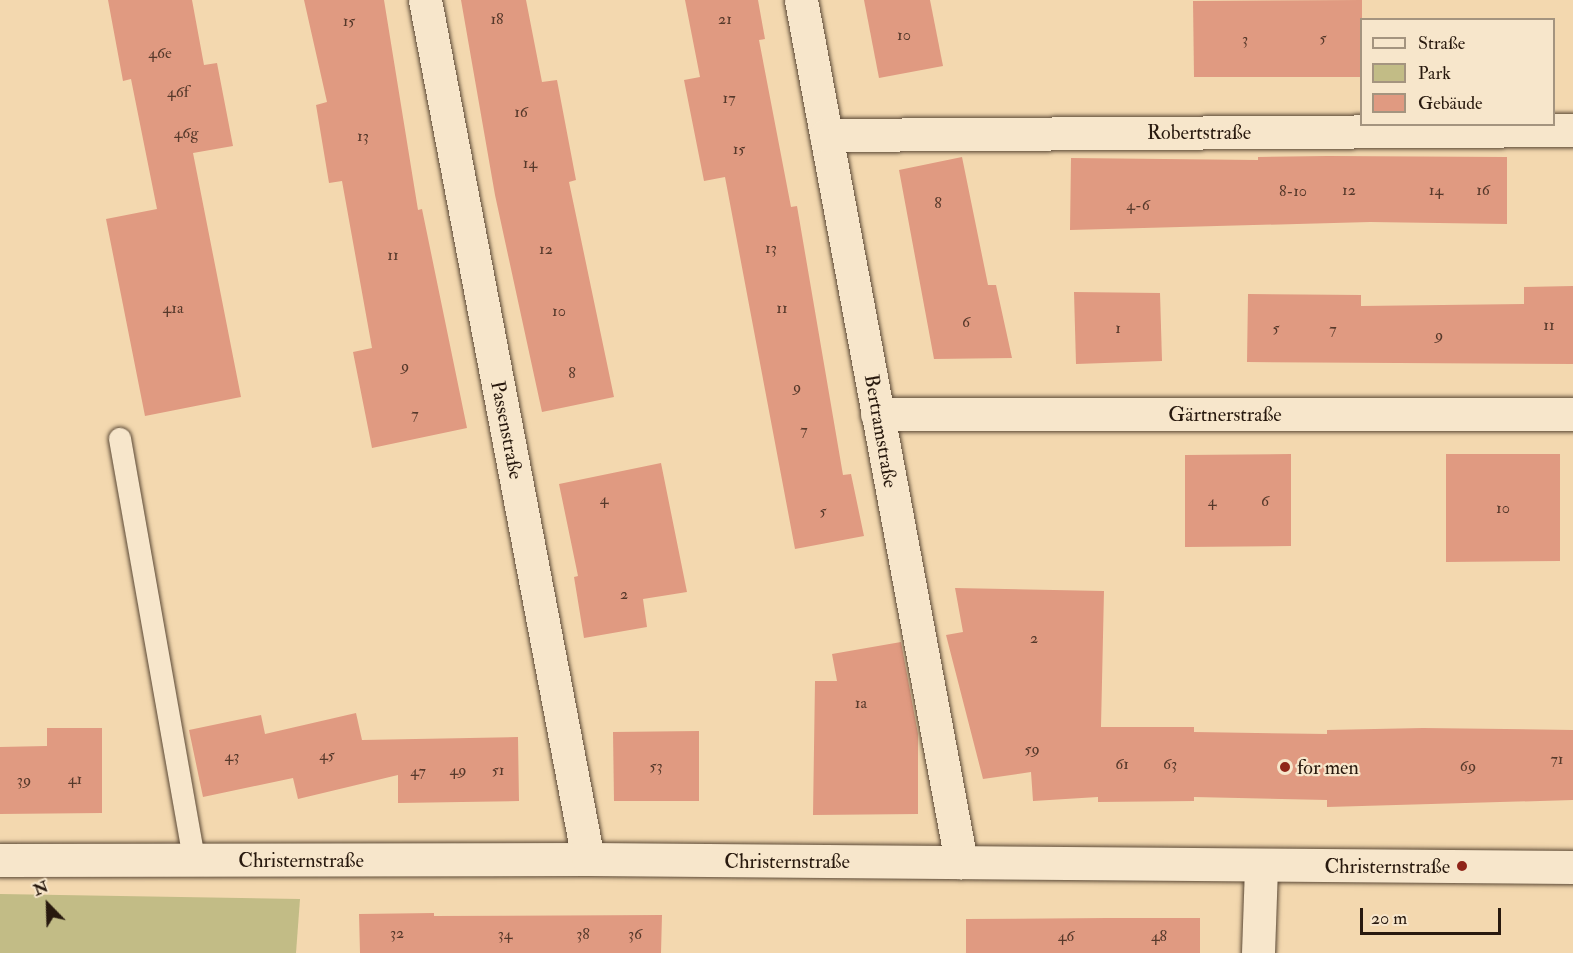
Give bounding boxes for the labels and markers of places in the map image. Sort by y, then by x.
place label: for men [1297,755,1359,779]
marker: for men [1278,760,1292,774]
place label: Christernstraße [1324,854,1450,878]
marker: Christernstraße [1455,859,1469,873]

